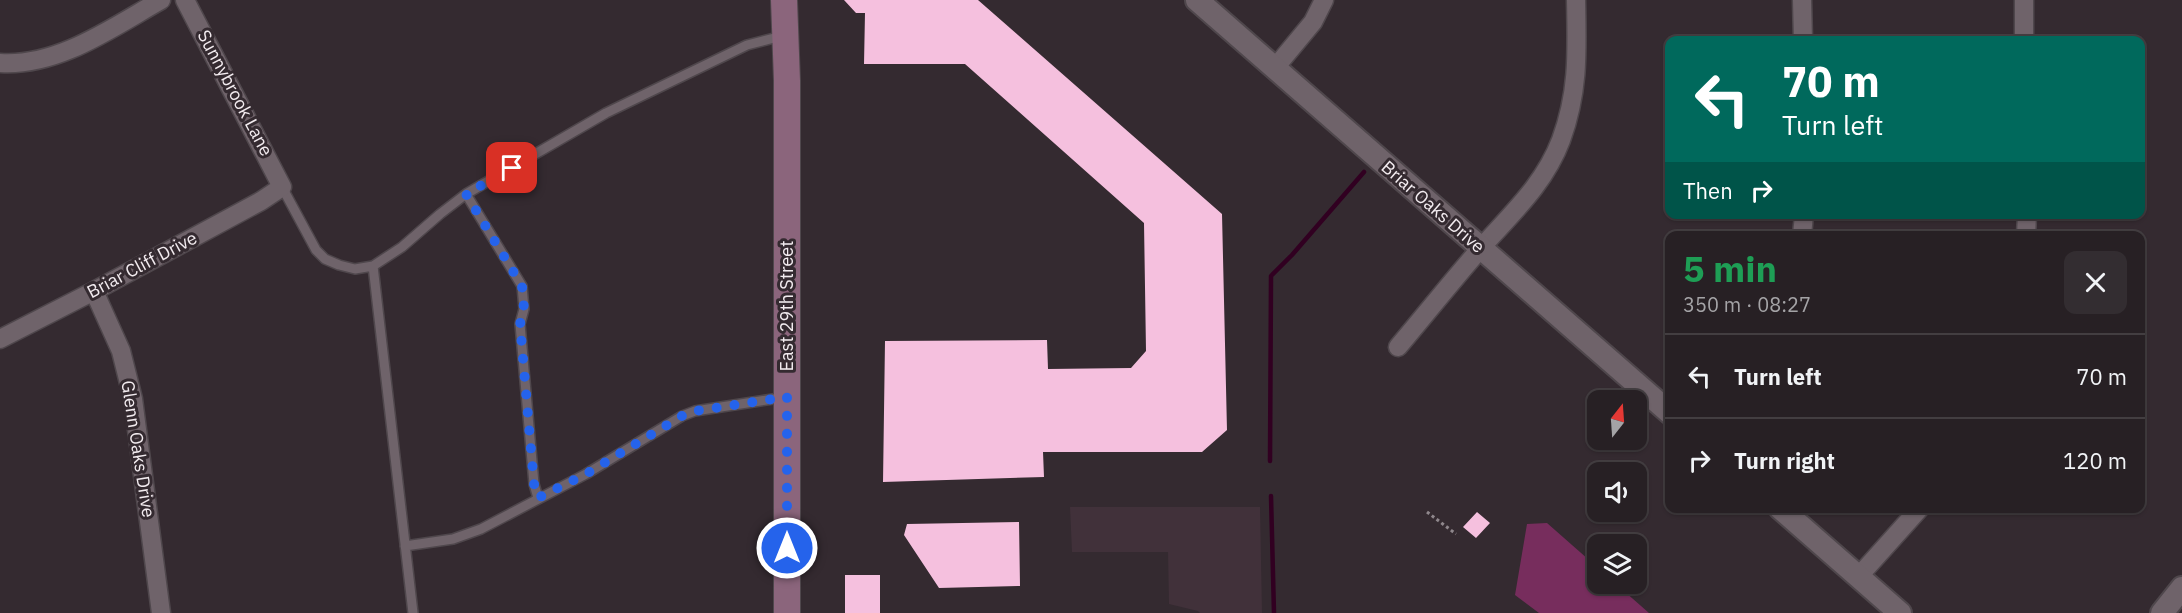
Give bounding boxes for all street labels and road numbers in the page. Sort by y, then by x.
street label: Sunnybrook Lane [193,26,278,160]
street label: Briar Oaks Drive [1377,155,1490,258]
street label: Briar Cliff Drive [83,226,201,303]
street label: East 29th Street [775,240,798,372]
street label: Glenn Oaks Drive [116,379,161,519]

